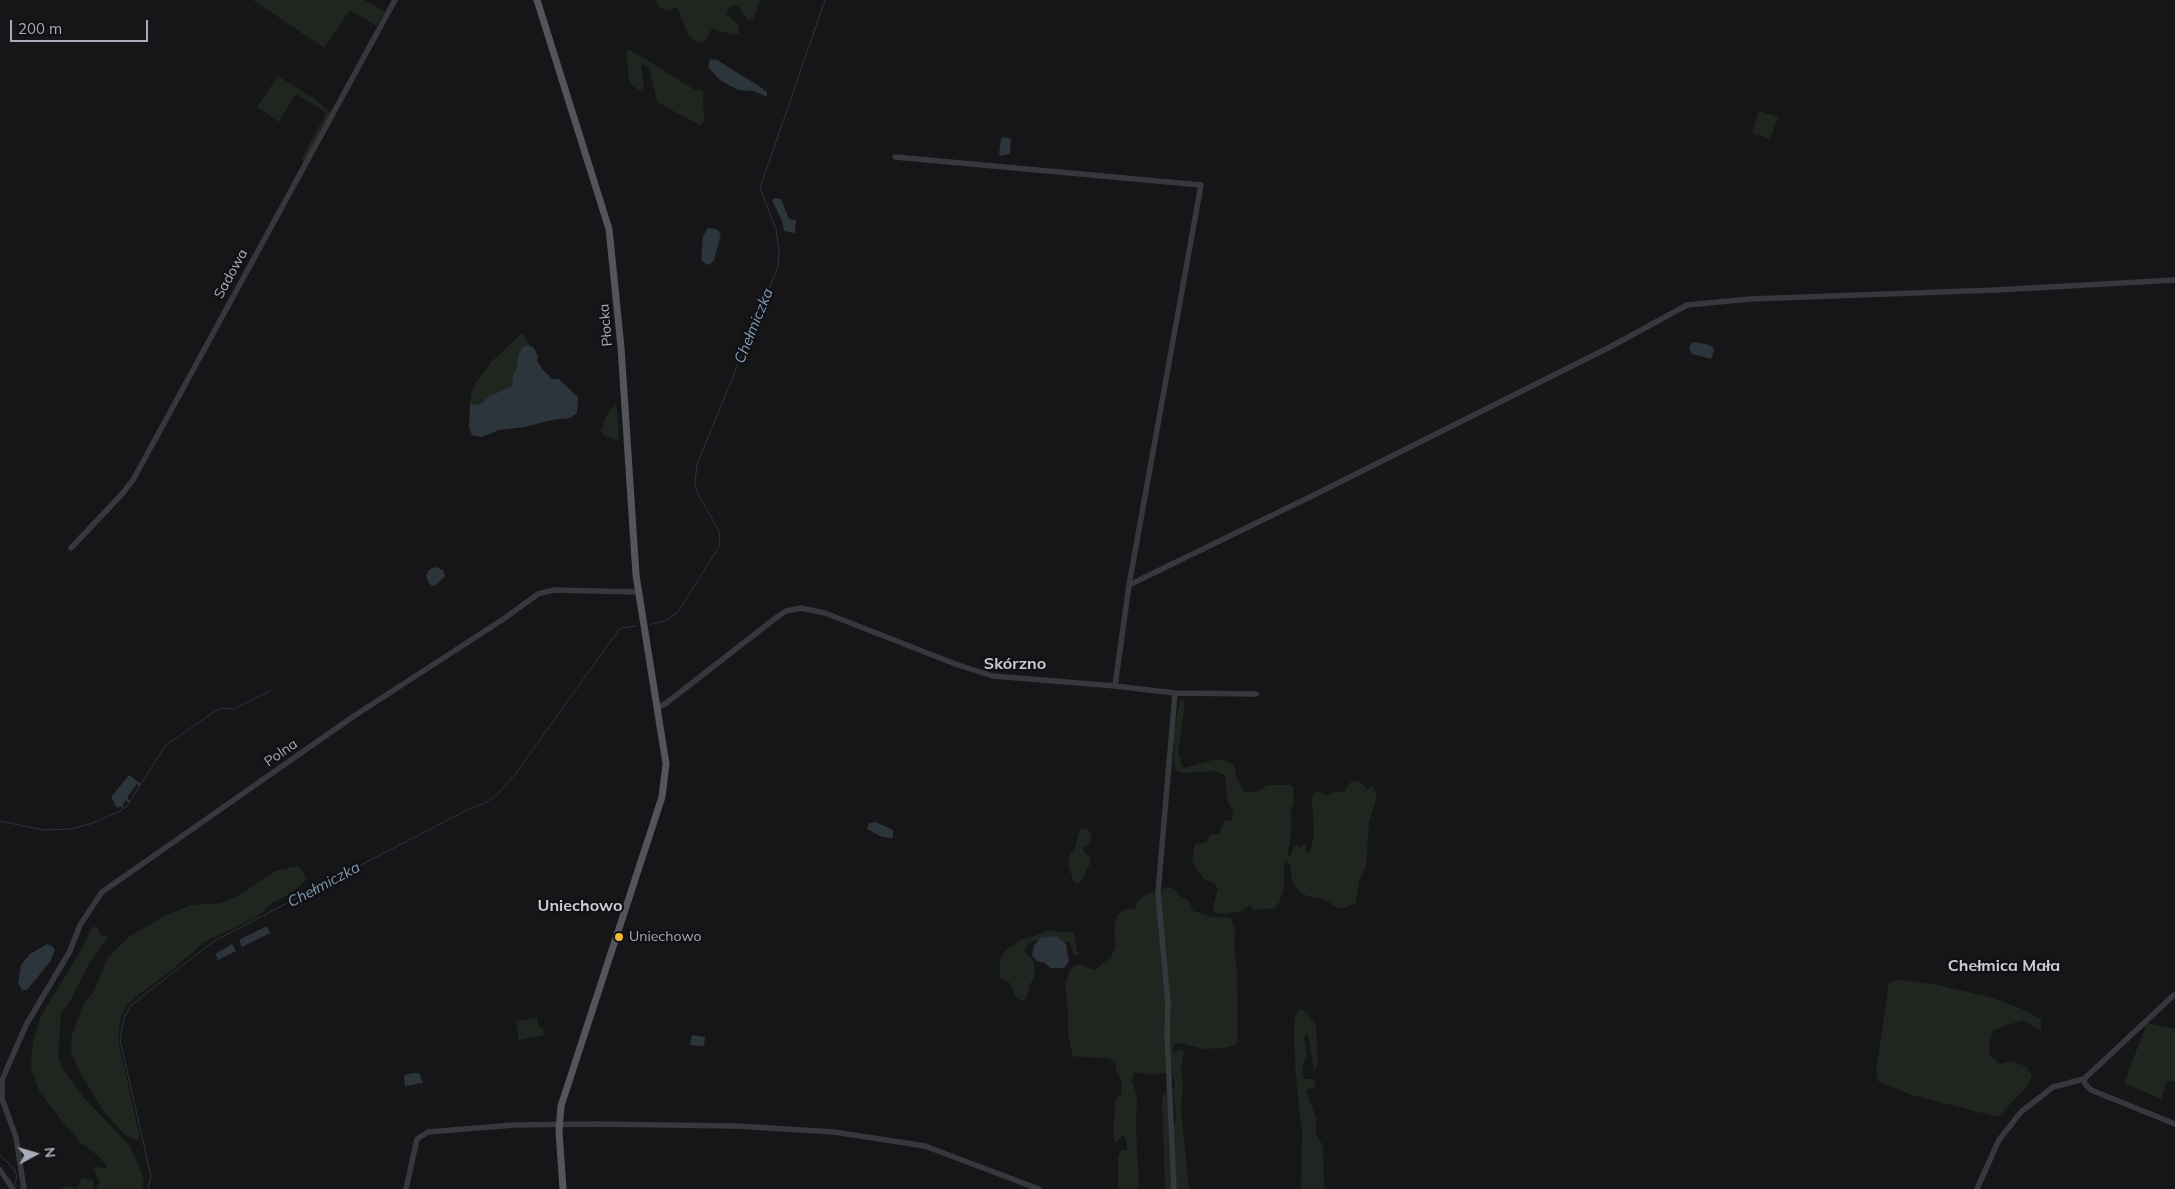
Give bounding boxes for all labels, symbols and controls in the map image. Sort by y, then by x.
scale bar [12,10,150,42]
text: 200 m [18,19,62,38]
street label: Sadowa [211,246,251,302]
water label: Chełmiczka [731,286,777,366]
street label: Płocka [596,303,616,347]
district label: Skórzno [984,654,1046,674]
street label: Polna [261,736,301,770]
water label: Chełmiczka [285,858,363,912]
district label: Uniechowo [538,896,622,916]
place label: Uniechowo [629,929,701,945]
marker: Uniechowo [613,931,625,943]
district label: Chełmica Mała [1948,956,2060,976]
north arrow [10,1129,60,1179]
text: N [40,1146,59,1159]

